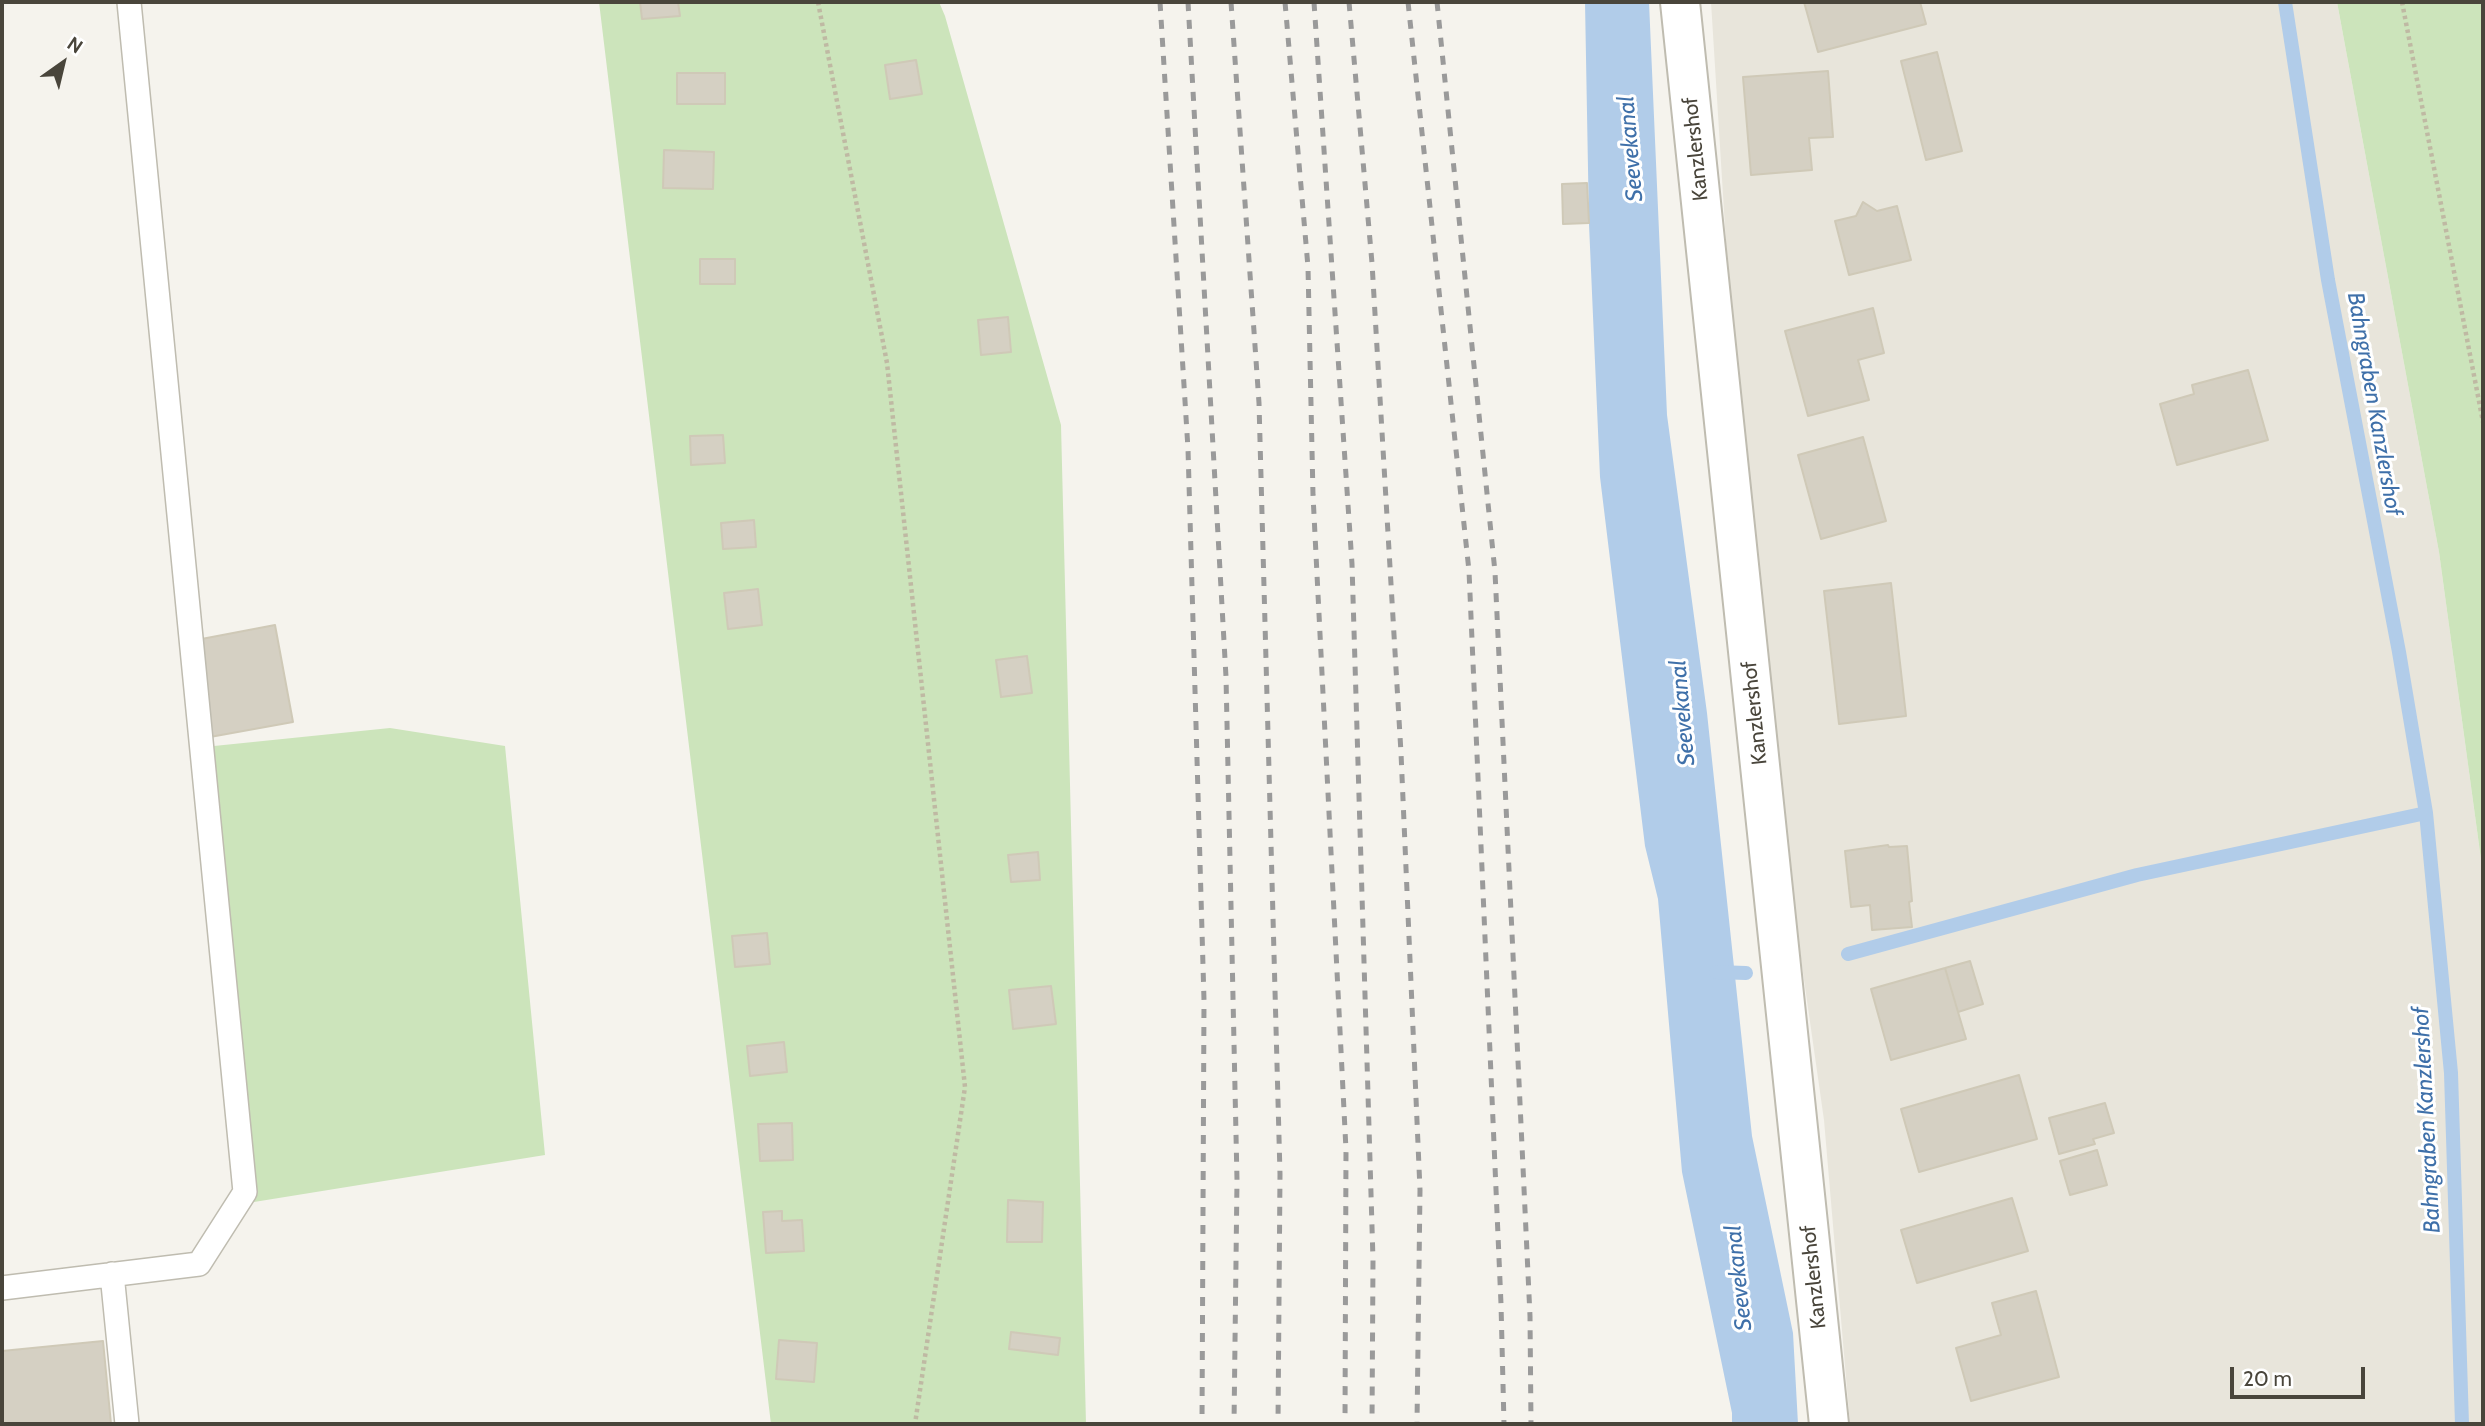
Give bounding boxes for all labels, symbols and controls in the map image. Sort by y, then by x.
north arrow [28,28,98,98]
text: N [63,32,87,58]
water label: Seevekanal [1613,95,1649,203]
street label: Kanzlershof [1678,96,1714,202]
water label: Bahngraben Kanzlershof [2341,290,2407,518]
water label: Seevekanal [1665,659,1701,767]
street label: Kanzlershof [1737,660,1773,766]
water label: Bahngraben Kanzlershof [2407,1006,2447,1234]
water label: Seevekanal [1720,1224,1758,1332]
street label: Kanzlershof [1796,1224,1832,1330]
scale bar [2233,1352,2368,1396]
text: 20 m [2243,1366,2292,1391]

